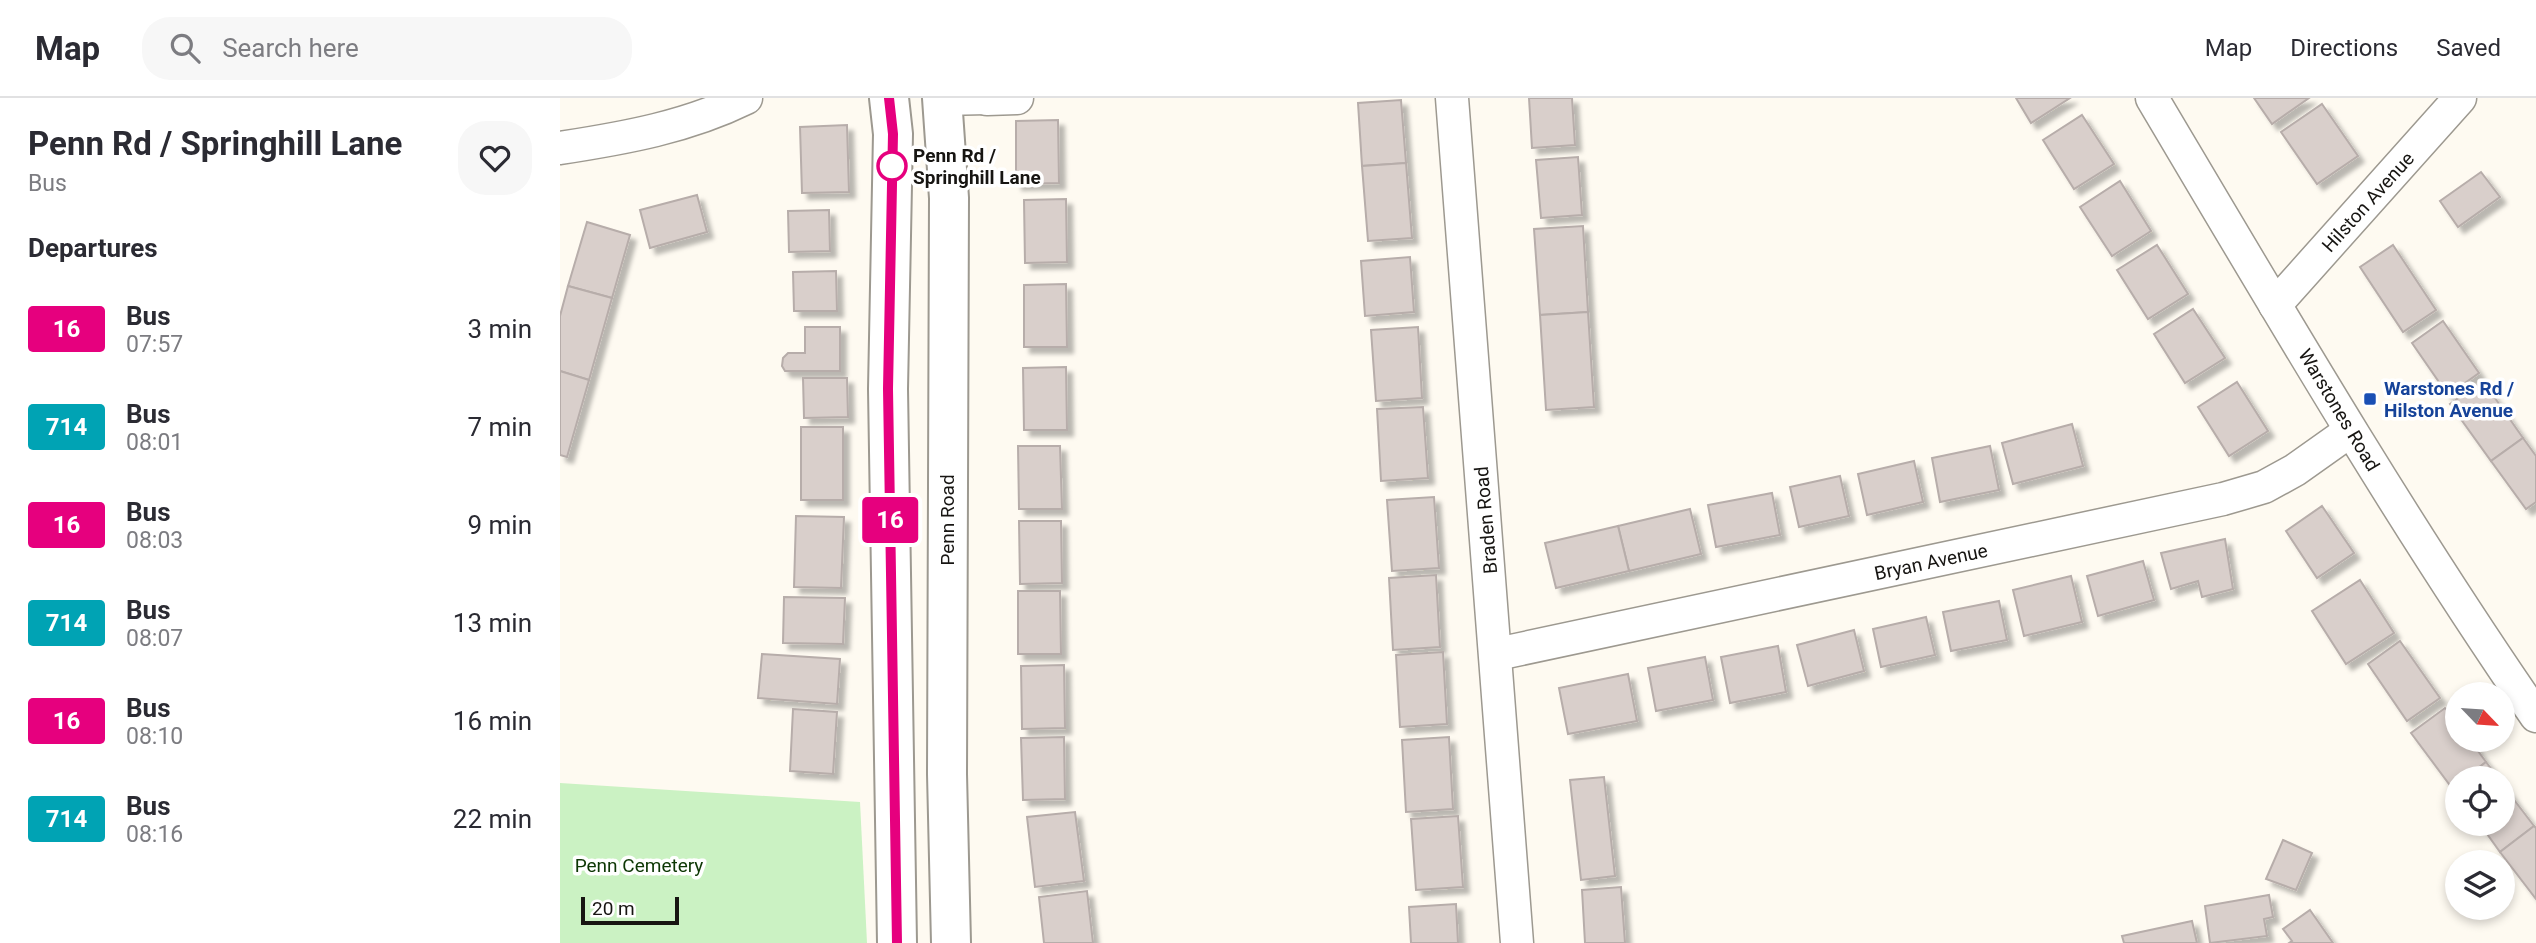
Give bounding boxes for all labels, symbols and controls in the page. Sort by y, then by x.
search box [142,17,632,80]
text: Map [35,29,100,68]
icon: search [166,29,204,67]
text: Search here [222,33,359,63]
text: Map [2205,34,2252,62]
text: Directions [2290,34,2398,62]
text: Saved [2436,34,2501,62]
button: heart [458,121,532,195]
text: Penn Rd / Springhill Lane [28,124,402,163]
place label: Penn Rd / Springhill Lane [913,144,1041,189]
street label: Hilston Avenue [2317,147,2419,257]
marker: Penn Rd / Springhill Lane [877,151,907,181]
text: Bus [28,170,67,197]
text: Departures [28,233,158,263]
text: Bus [126,301,171,331]
text: 3 min [467,314,532,344]
text: 16 [53,315,80,343]
text: 07:57 [126,331,183,358]
street label: Warstones Road [2293,345,2385,475]
place label: Warstones Rd / Hilston Avenue [2384,377,2514,422]
marker: Warstones Rd / Hilston Avenue [2362,391,2378,407]
text: Bus [126,399,171,429]
text: 7 min [467,412,532,442]
text: 714 [46,413,87,441]
text: 08:01 [126,429,183,456]
street label: Braden Road [1470,465,1502,575]
street label: Penn Road [936,474,959,566]
text: Bus [126,497,171,527]
line badge: 16 [858,497,922,543]
text: 16 [876,506,904,534]
text: 9 min [467,510,532,540]
text: 16 [53,511,80,539]
text: 08:03 [126,527,183,554]
street label: Bryan Avenue [1872,539,1990,585]
text: Bus [126,595,171,625]
text: 13 min [453,608,532,638]
text: 714 [46,609,87,637]
text: 08:07 [126,625,183,652]
north arrow [2445,682,2515,752]
map controls [2445,682,2515,920]
text: Bus [126,693,171,723]
text: 16 min [453,706,532,736]
text: 16 [53,707,80,735]
text: 08:10 [126,723,183,750]
button: locate [2445,766,2515,836]
text: Bus [126,791,171,821]
text: 22 min [453,804,532,834]
text: 714 [46,805,87,833]
text: 08:16 [126,821,183,848]
button: layers [2445,850,2515,920]
park label: Penn Cemetery [575,854,703,877]
scale bar [581,894,679,926]
text: 20 m [592,897,635,920]

